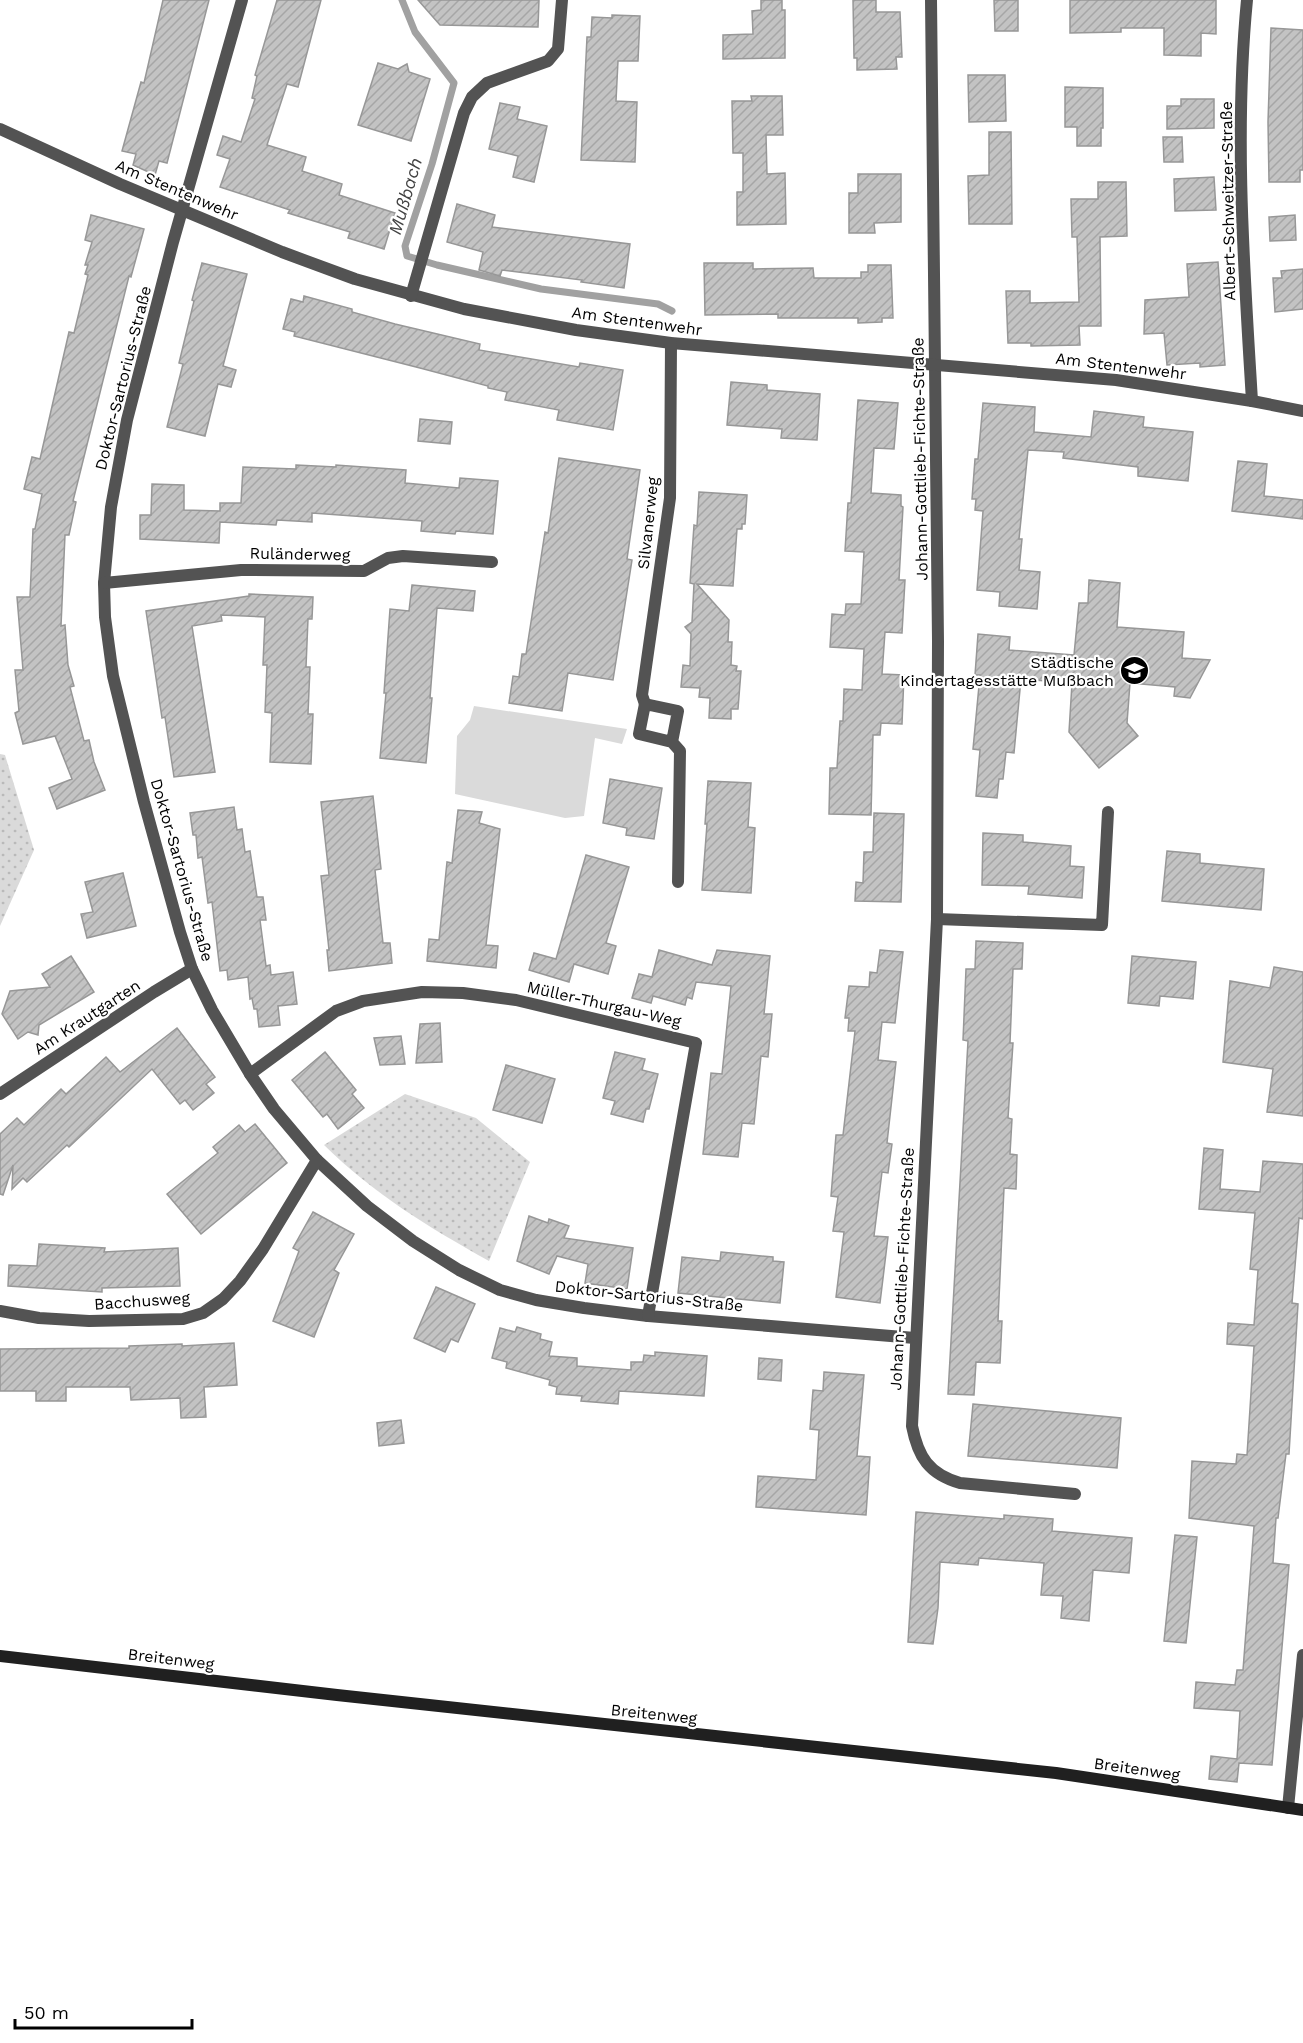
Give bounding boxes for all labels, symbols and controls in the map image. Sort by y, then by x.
street label: Albert-Schweitzer-Straße [1217,101,1239,301]
water label: Mußbach [384,155,426,237]
street label: Am Stentenwehr [113,156,242,225]
street label: Doktor-Sartorius-Straße [91,284,155,472]
street label: Am Stentenwehr [570,302,704,340]
street label: Johann-Gottlieb-Fichte-Straße [908,337,932,581]
street label: Am Stentenwehr [1054,349,1188,384]
street label: Silvanerweg [634,475,662,570]
street label: Ruländerweg [249,544,351,564]
place label: Städtische Kindertagesstätte Mußbach [900,653,1114,690]
school or university icon: Städtische Kindertagesstätte Mußbach [1119,655,1151,687]
street label: Doktor-Sartorius-Straße [147,776,217,964]
street label: Am Krautgarten [30,975,144,1059]
street label: Müller-Thurgau-Weg [525,977,683,1031]
street label: Johann-Gottlieb-Fichte-Straße [886,1147,918,1391]
street label: Doktor-Sartorius-Straße [554,1277,744,1315]
street label: Bacchusweg [93,1288,191,1314]
street label: Breitenweg [127,1644,216,1674]
street label: Breitenweg [610,1700,699,1728]
street label: Breitenweg [1093,1754,1182,1785]
scale bar [15,1992,192,2030]
text: 50 m [24,2002,69,2023]

